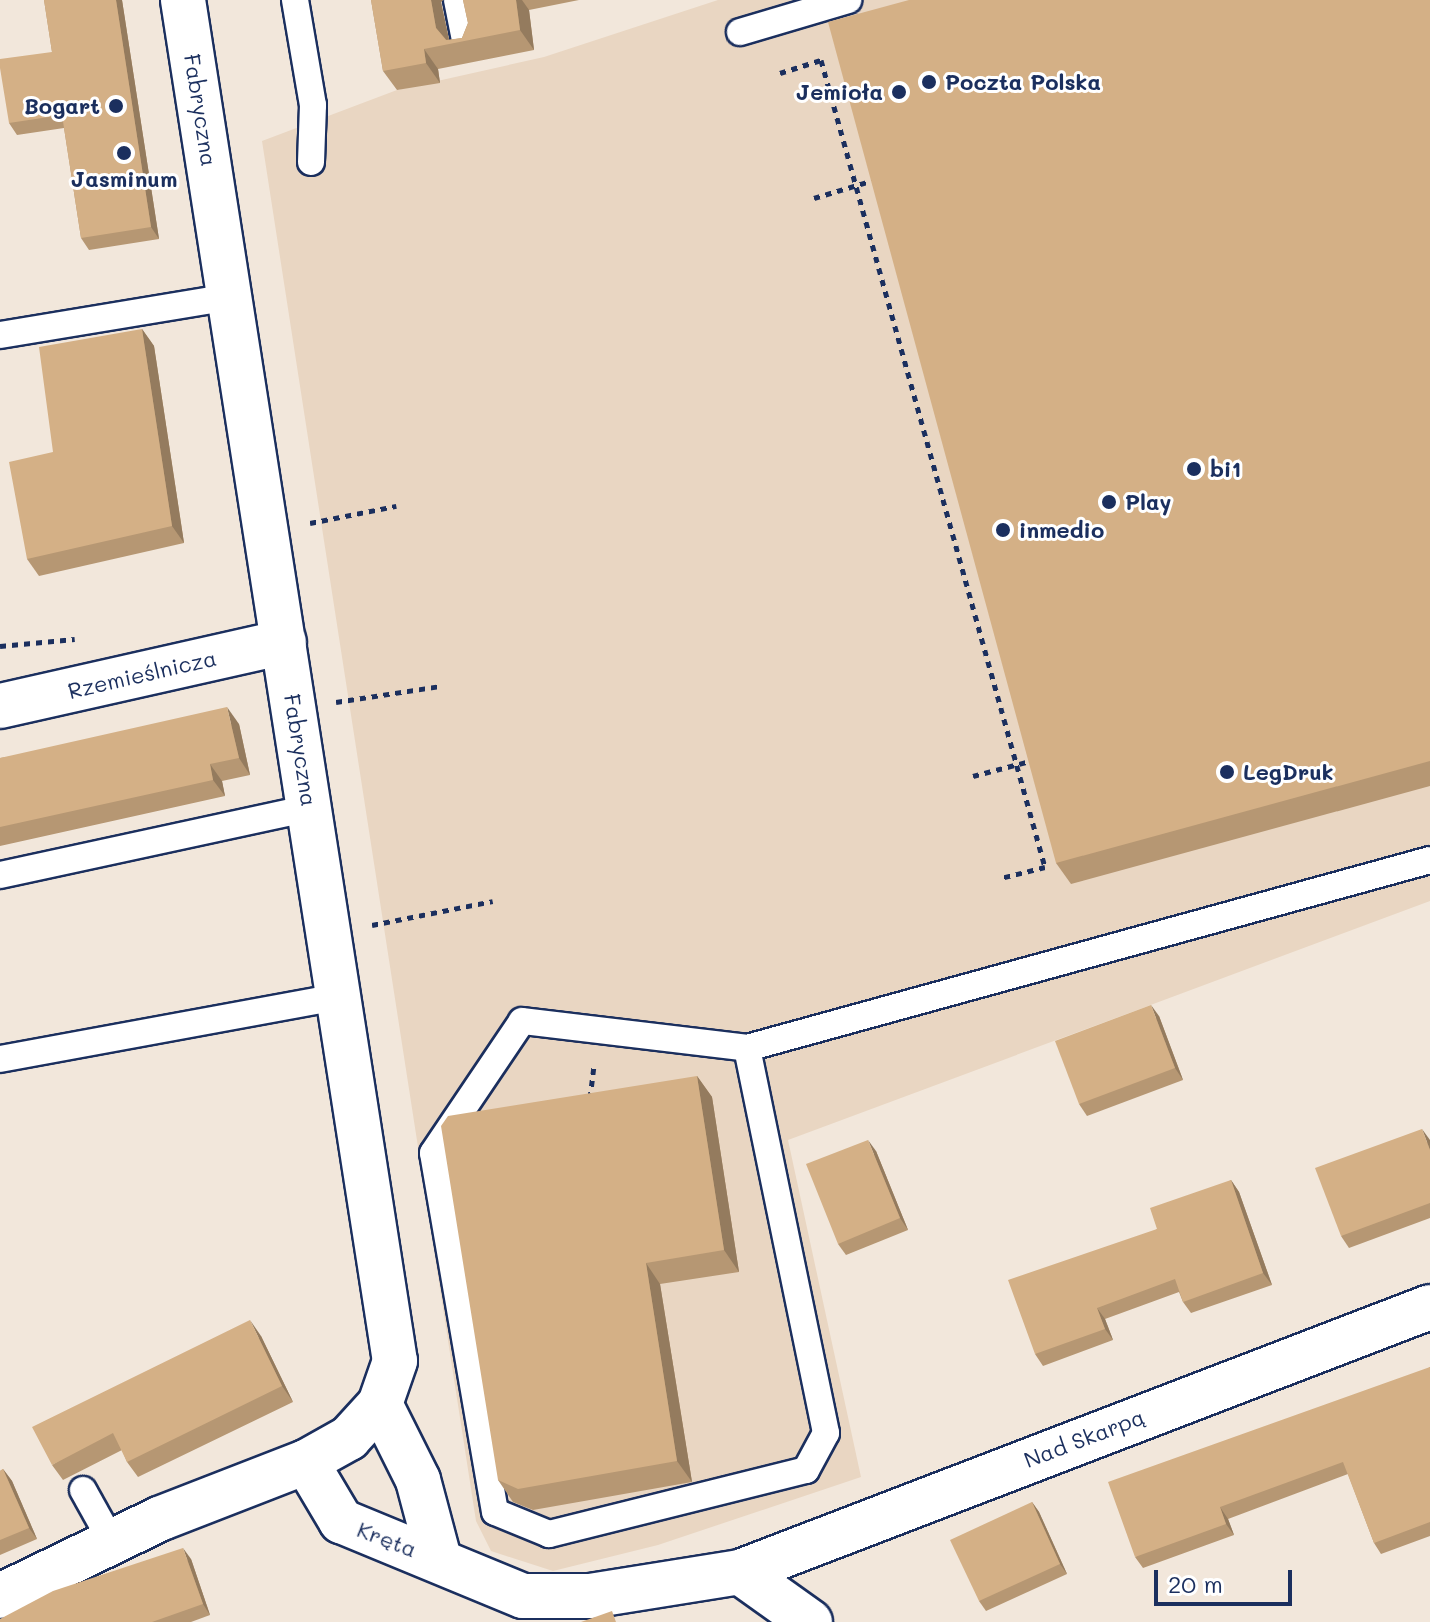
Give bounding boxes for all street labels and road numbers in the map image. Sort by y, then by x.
street label: Fabryczna [179,52,223,168]
street label: Rzemieślnicza [65,644,219,704]
street label: Fabryczna [279,692,323,808]
street label: Nad Skarpą [1020,1403,1148,1473]
street label: Kręta [354,1516,420,1562]

